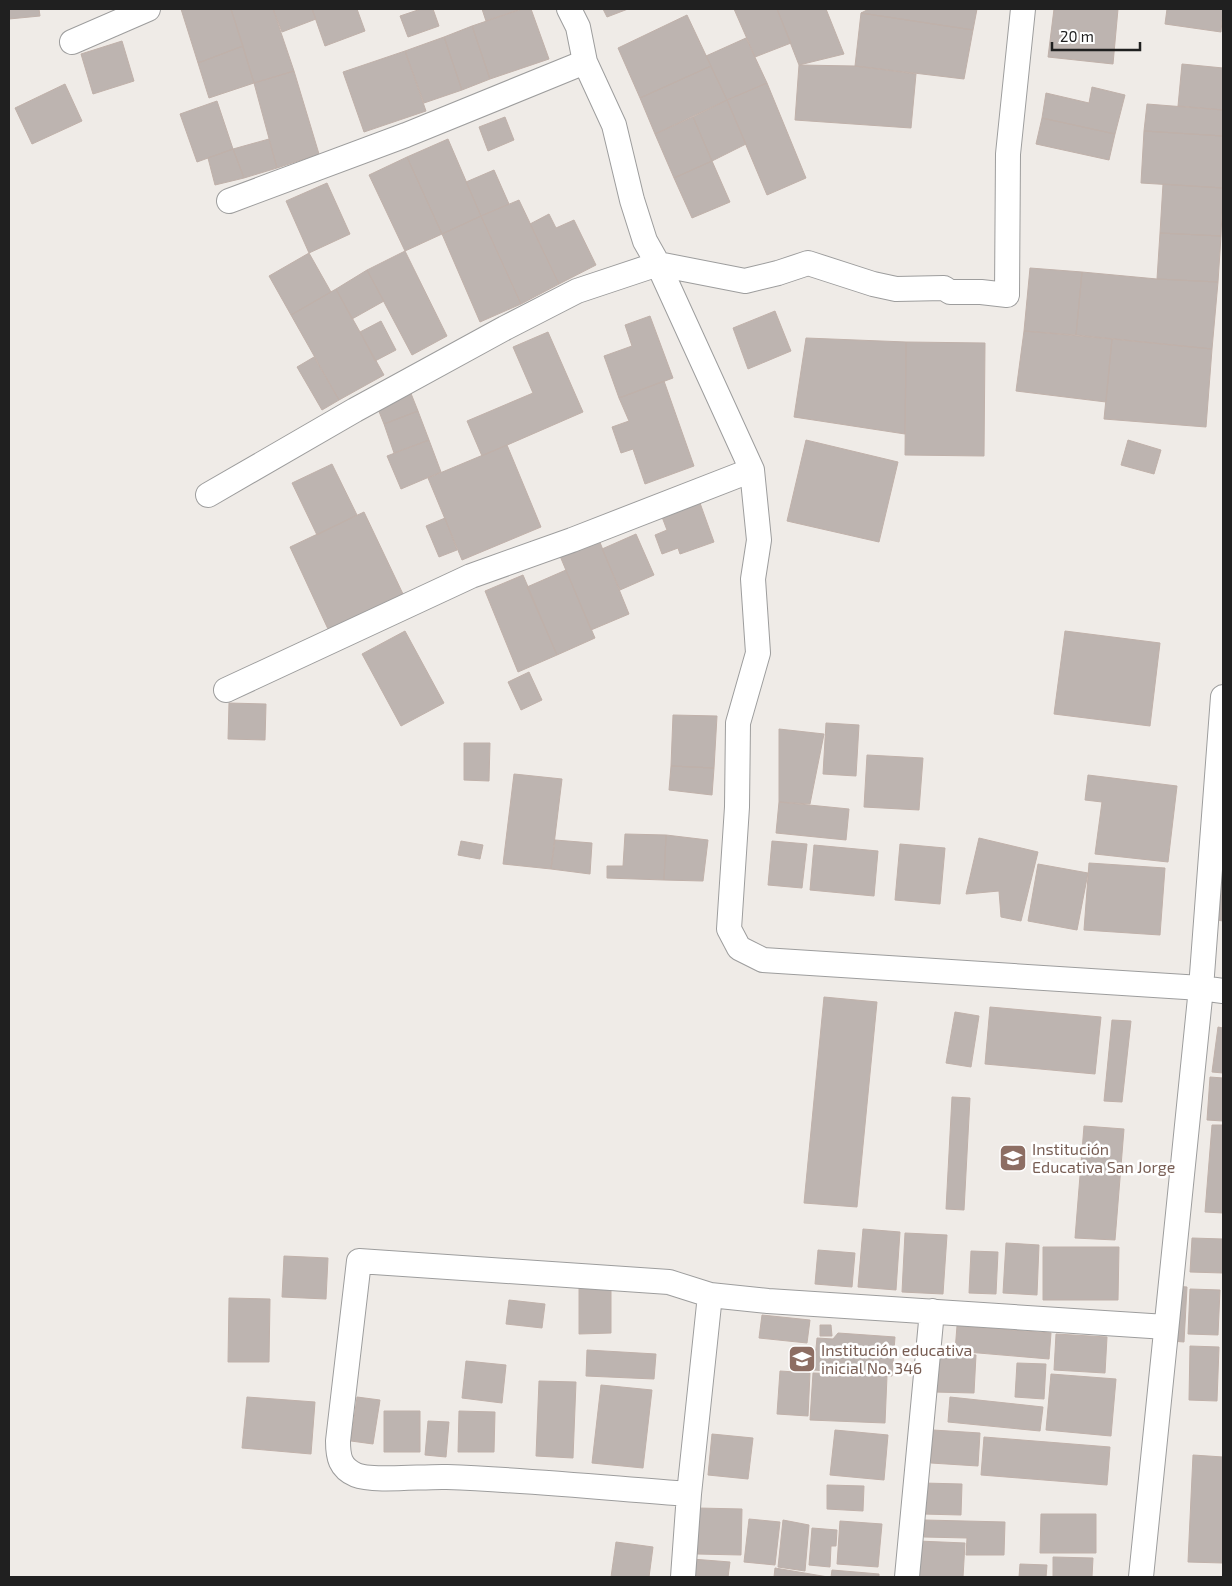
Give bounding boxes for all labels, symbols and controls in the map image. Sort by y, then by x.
scale bar [1052,20,1140,52]
text: 20 m [1060,27,1094,45]
place label: Institución Educativa San Jorge [1032,1139,1175,1176]
school or university icon: Institución Educativa San Jorge [998,1143,1028,1173]
place label: Institución educativa inicial No. 346 [821,1340,972,1377]
school or university icon: Institución educativa inicial No. 346 [787,1344,817,1374]

